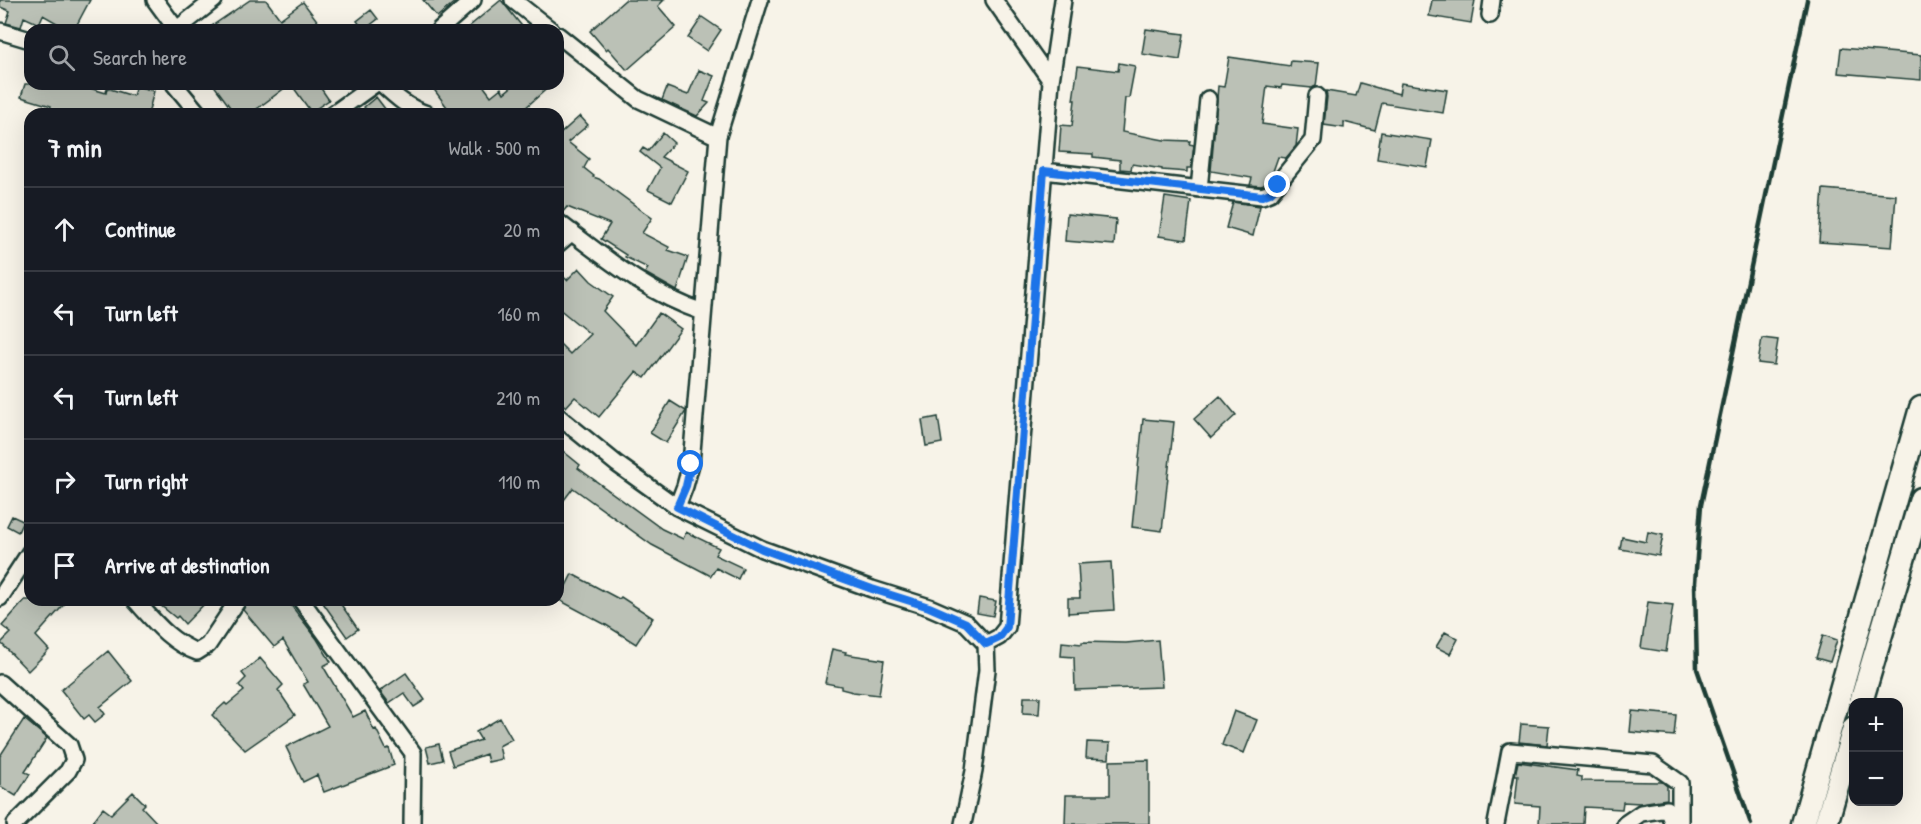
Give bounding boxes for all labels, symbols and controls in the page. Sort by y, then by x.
search box [24,24,564,90]
icon: search [45,41,78,74]
text: Search here [93,42,187,72]
text: 7 min [48,130,102,165]
text: Walk · 500 m [448,134,540,161]
route end [1264,171,1290,197]
icon: ahead [48,213,81,246]
text: Continue [105,214,176,244]
text: 20 m [503,216,540,243]
icon: left [48,297,81,330]
text: Turn left [105,298,178,328]
text: 160 m [498,300,540,327]
icon: left [48,381,81,414]
text: Turn left [105,382,178,412]
text: 210 m [496,384,540,411]
route start [677,450,703,476]
icon: right [48,465,81,498]
text: Turn right [105,466,188,496]
text: 110 m [498,468,540,495]
icon: arrive [48,549,81,582]
text: Arrive at destination [105,550,270,580]
map controls [1849,698,1903,806]
button: + [1849,698,1903,752]
button: − [1849,752,1903,806]

